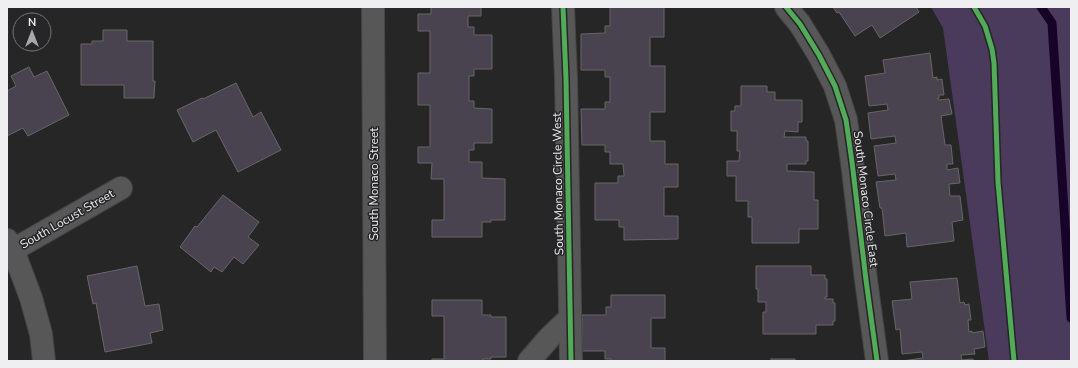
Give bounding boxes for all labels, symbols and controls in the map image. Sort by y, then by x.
north arrow [12,12,52,52]
text: N [28,15,36,30]
street label: South Monaco Circle West [549,112,567,255]
street label: South Monaco Street [366,127,382,240]
street label: South Monaco Circle East [850,130,882,269]
street label: South Locust Street [17,185,118,252]

